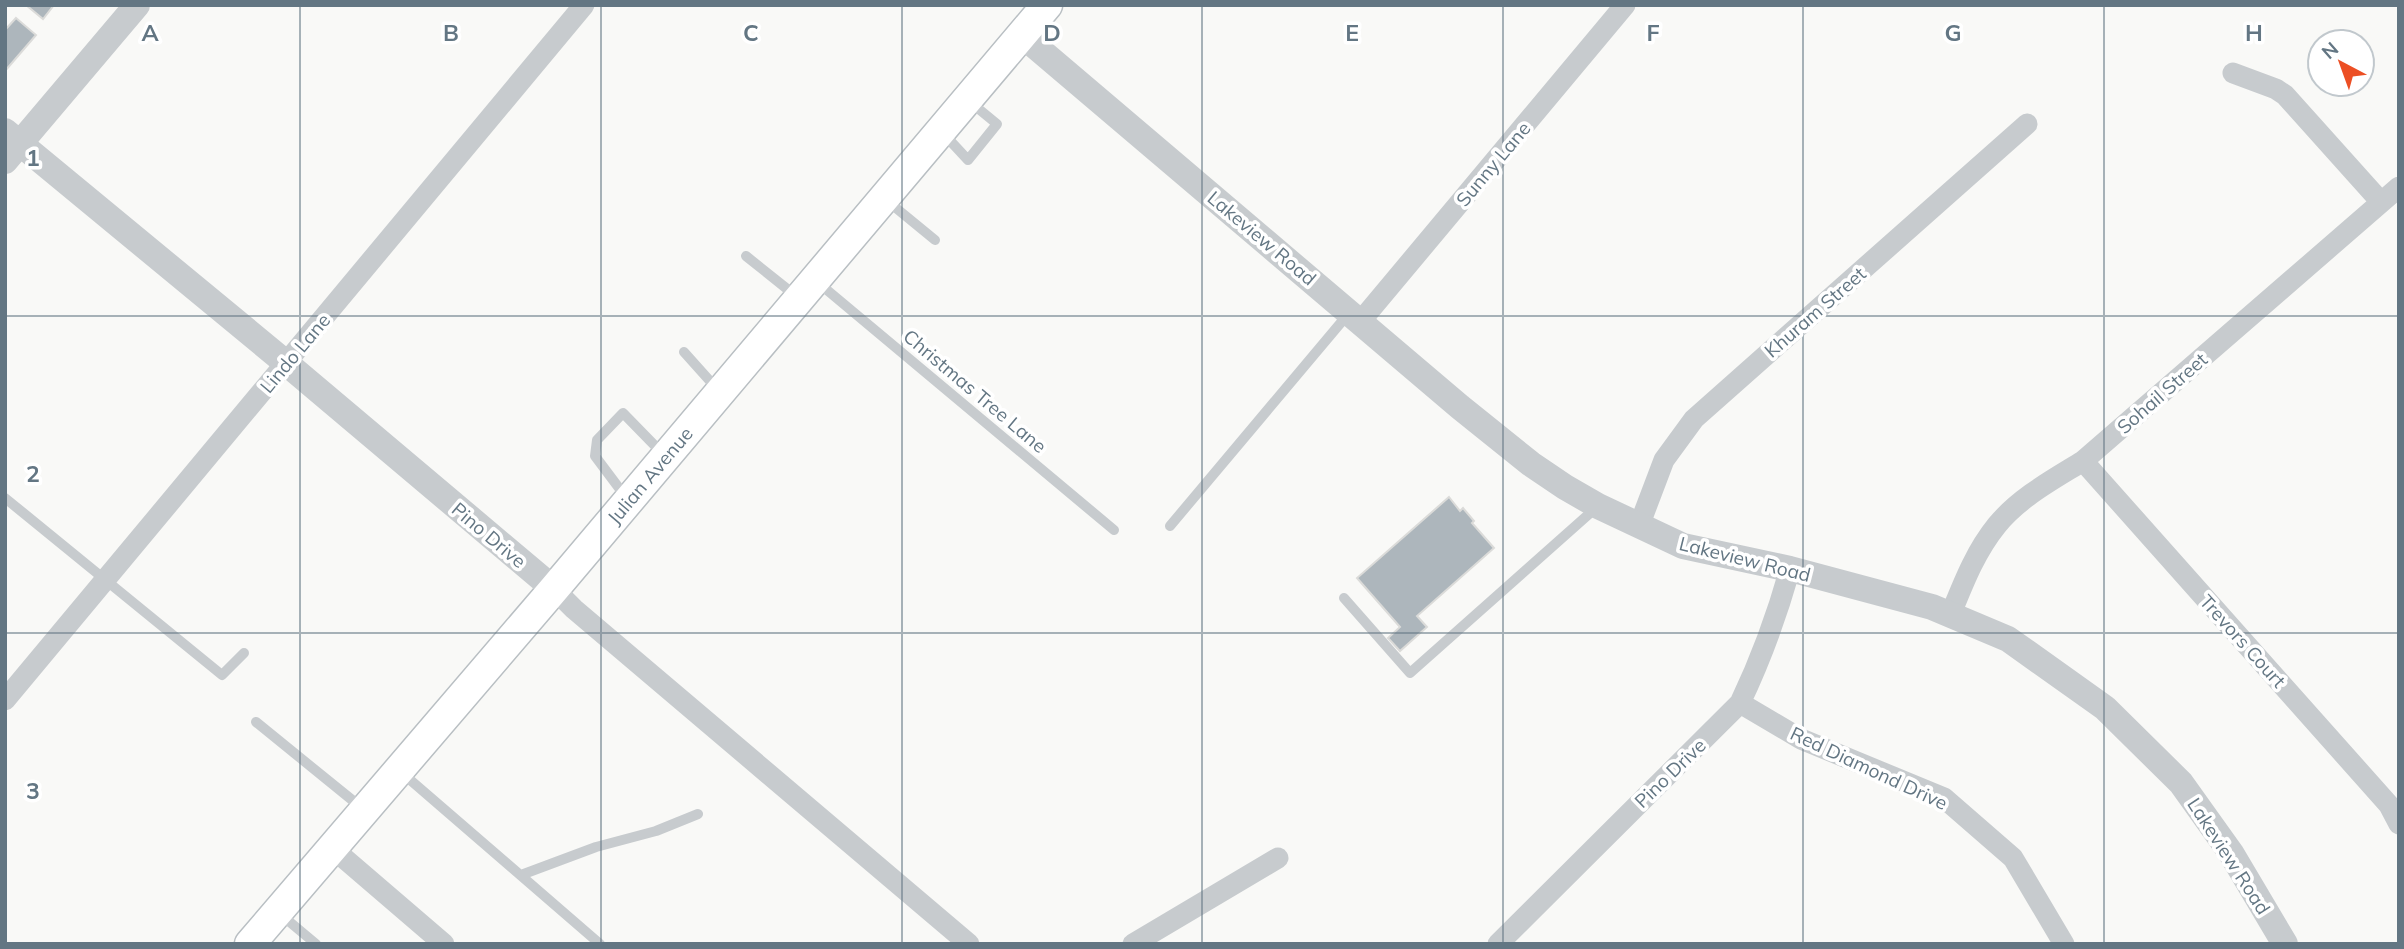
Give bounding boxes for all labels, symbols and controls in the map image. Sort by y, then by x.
text: A [141,18,159,47]
text: B [443,18,459,47]
text: C [743,18,759,47]
text: D [1043,18,1061,47]
text: E [1345,18,1359,47]
text: F [1646,18,1660,47]
text: G [1944,18,1962,47]
text: H [2245,18,2263,47]
north arrow [2306,28,2376,98]
text: N [2317,36,2343,64]
street label: Sunny Lane [1451,117,1535,211]
text: 1 [26,143,40,172]
street label: Lakeview Road [1203,186,1321,290]
street label: Khuram Street [1759,261,1871,363]
street label: Lindo Lane [255,308,335,398]
street label: Christmas Tree Lane [898,324,1052,458]
street label: Sohail Street [2112,347,2212,439]
street label: Julian Avenue [602,422,698,529]
text: 2 [26,459,40,488]
street label: Pino Drive [447,497,531,573]
street label: Lakeview Road [1677,531,1813,587]
street label: Trevors Court [2195,589,2291,693]
street label: Red Diamond Drive [1787,721,1951,815]
street label: Pino Drive [1629,733,1711,813]
text: 3 [26,776,40,805]
street label: Lakeview Road [2182,793,2276,919]

